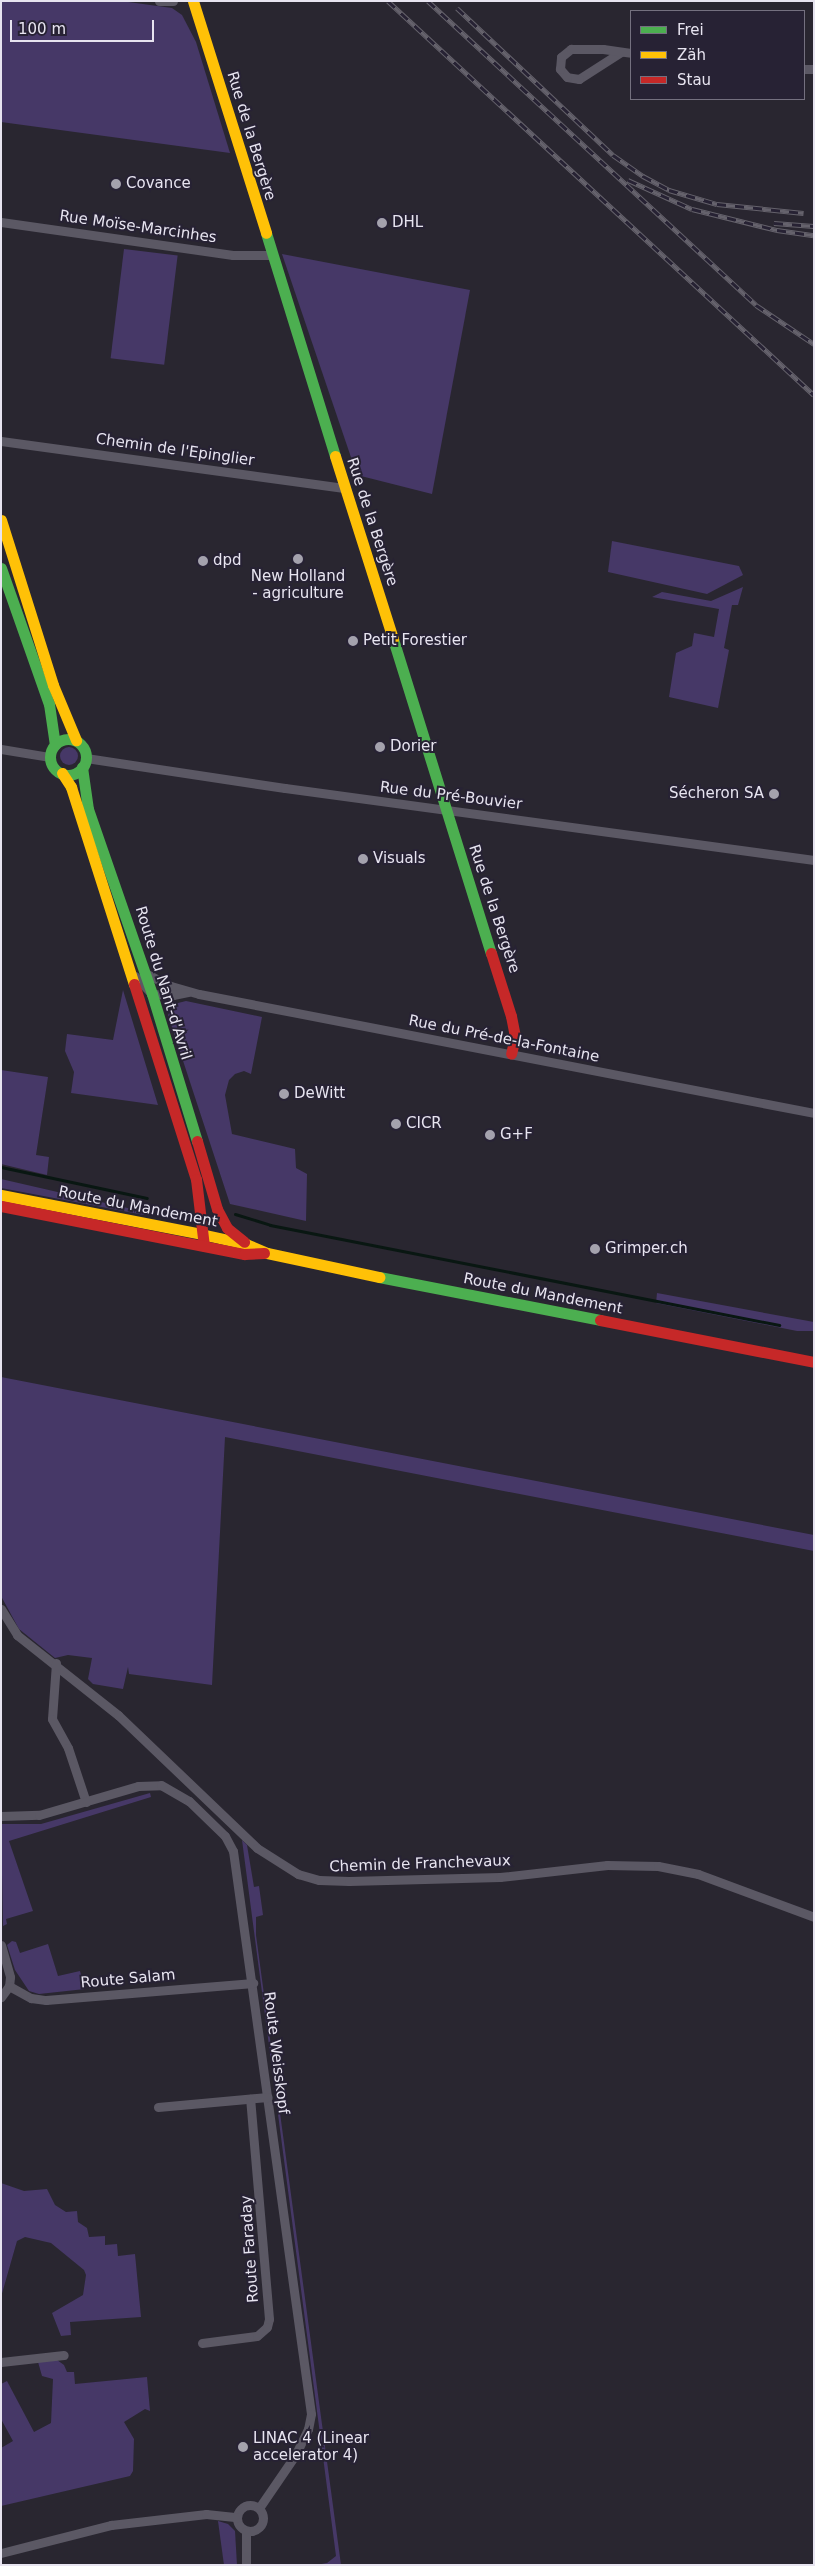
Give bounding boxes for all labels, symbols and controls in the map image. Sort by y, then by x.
scale bar [12,10,156,42]
legend [630,10,805,100]
text: 100 m [18,20,66,38]
text: Frei [677,21,704,39]
text: Zäh [677,46,706,64]
street label: Rue de la Bergère [223,69,279,203]
text: Stau [677,71,711,89]
place label: Covance [126,175,191,193]
marker: Covance [110,178,122,190]
street label: Rue Moïse-Marcinhes [58,207,218,247]
place label: DHL [392,214,423,232]
marker: DHL [376,217,388,229]
street label: Chemin de l'Epinglier [95,430,255,470]
street label: Rue de la Bergère [343,455,401,589]
place label: dpd [213,552,242,570]
marker: New Holland - agriculture [292,553,304,565]
marker: dpd [197,555,209,567]
place label: New Holland - agriculture [251,567,345,602]
place label: Petit Forestier [363,632,467,650]
marker: Petit Forestier [347,635,359,647]
place label: Dorier [390,738,436,756]
marker: Dorier [374,741,386,753]
street label: Rue du Pré-Bouvier [379,778,523,814]
place label: Sécheron SA [669,785,764,803]
marker: Sécheron SA [768,788,780,800]
street label: Rue de la Bergère [465,842,523,976]
place label: Visuals [373,850,426,868]
marker: Visuals [357,853,369,865]
street label: Route du Nant-d'Avril [131,904,195,1062]
street label: Rue du Pré-de-la-Fontaine [407,1012,601,1066]
place label: DeWitt [294,1085,345,1103]
marker: DeWitt [278,1088,290,1100]
place label: CICR [406,1115,442,1133]
marker: CICR [390,1118,402,1130]
place label: G+F [500,1126,533,1144]
marker: G+F [484,1129,496,1141]
street label: Route du Mandement [57,1183,219,1231]
place label: Grimper.ch [605,1240,688,1258]
marker: Grimper.ch [589,1243,601,1255]
street label: Route du Mandement [462,1270,624,1318]
street label: Chemin de Franchevaux [329,1852,511,1876]
street label: Route Salam [80,1966,176,1992]
street label: Route Weisskopf [260,1991,292,2115]
street label: Route Faraday [237,2195,263,2303]
place label: LINAC 4 (Linear accelerator 4) [253,2429,369,2464]
marker: LINAC 4 (Linear accelerator 4) [237,2441,249,2453]

